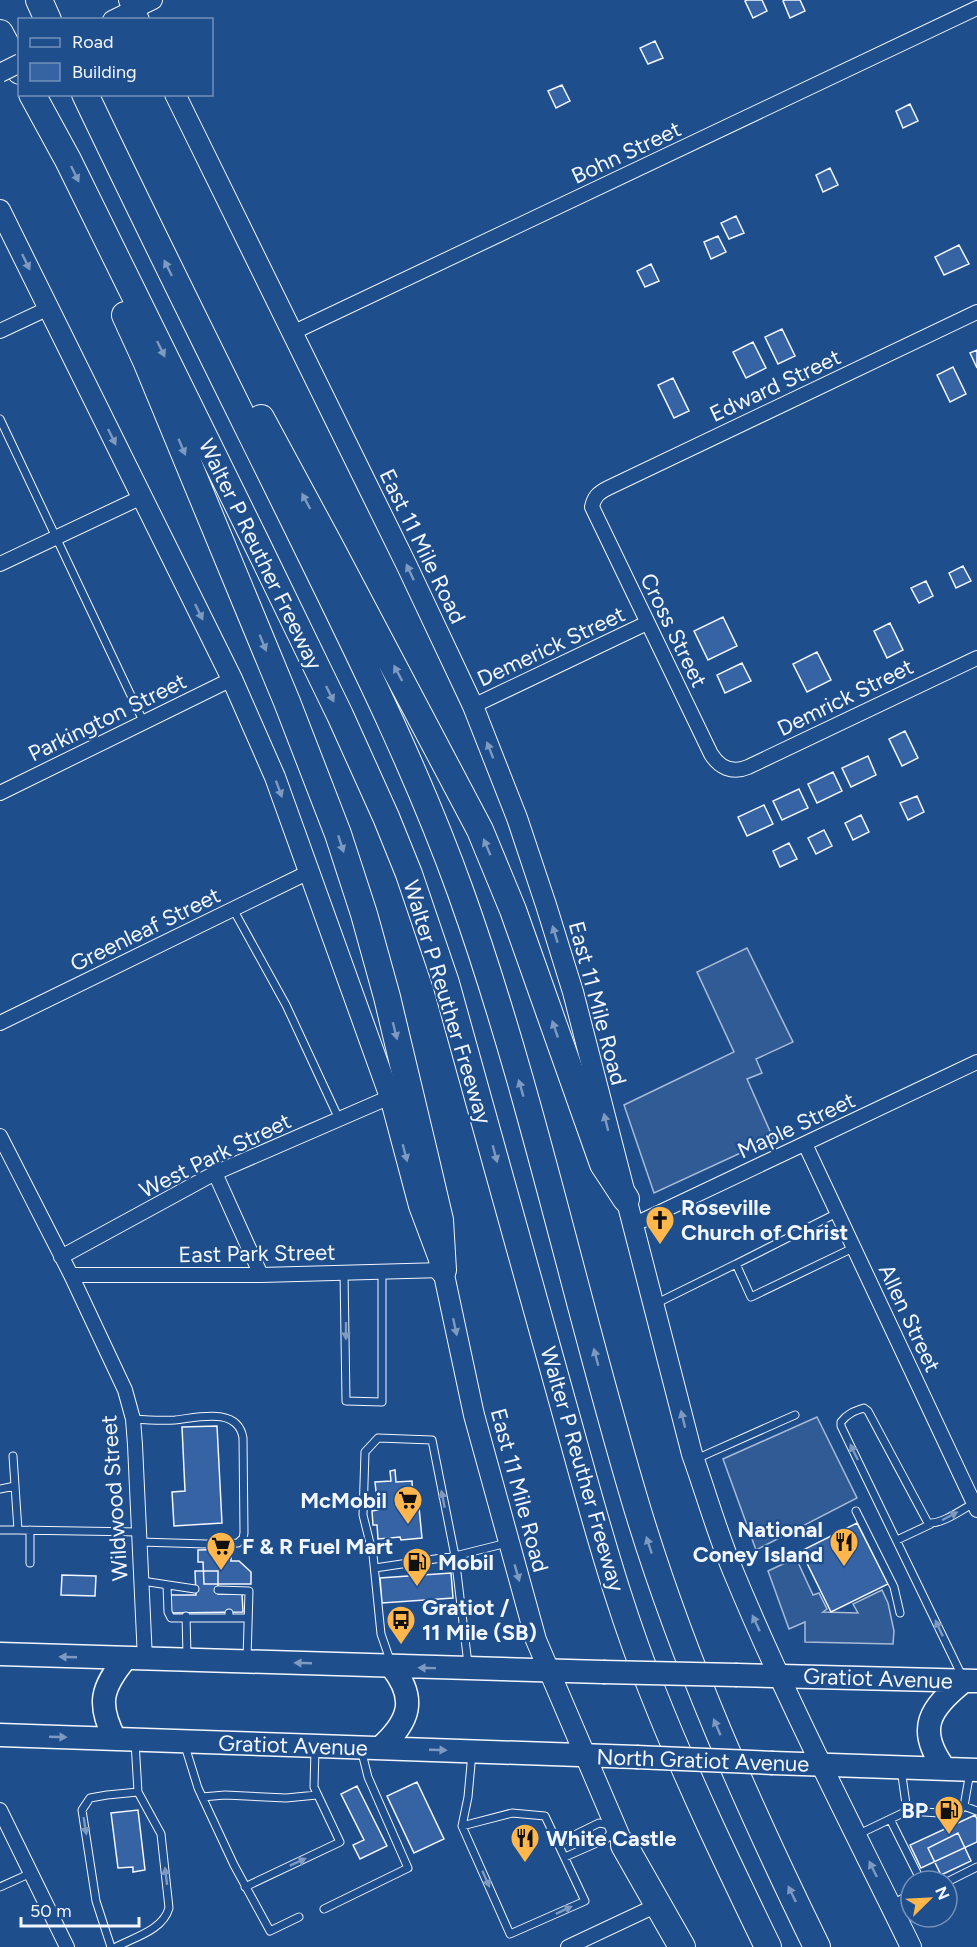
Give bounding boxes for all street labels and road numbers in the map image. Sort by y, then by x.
street label: Bohn Street [567,115,685,190]
street label: Edward Street [705,343,845,428]
street label: Walter P Reuther Freeway [193,434,328,675]
street label: East 11 Mile Road [373,465,472,628]
street label: Cross Street [634,569,713,692]
street label: Demerick Street [473,600,629,693]
street label: Demrick Street [773,653,918,742]
street label: Parkington Street [24,668,191,767]
street label: Walter P Reuther Freeway [398,877,498,1128]
street label: Greenleaf Street [66,881,225,977]
street label: East 11 Mile Road [563,918,632,1088]
street label: Maple Street [733,1086,859,1164]
street label: West Park Street [135,1107,295,1204]
street label: East Park Street [178,1239,336,1268]
street label: Allen Street [873,1260,946,1376]
street label: Walter P Reuther Freeway [535,1344,631,1595]
street label: East 11 Mile Road [485,1405,554,1575]
street label: Wildwood Street [95,1414,134,1582]
street label: Gratiot Avenue [803,1662,953,1695]
street label: Gratiot Avenue [218,1729,368,1762]
street label: North Gratiot Avenue [596,1743,810,1778]

